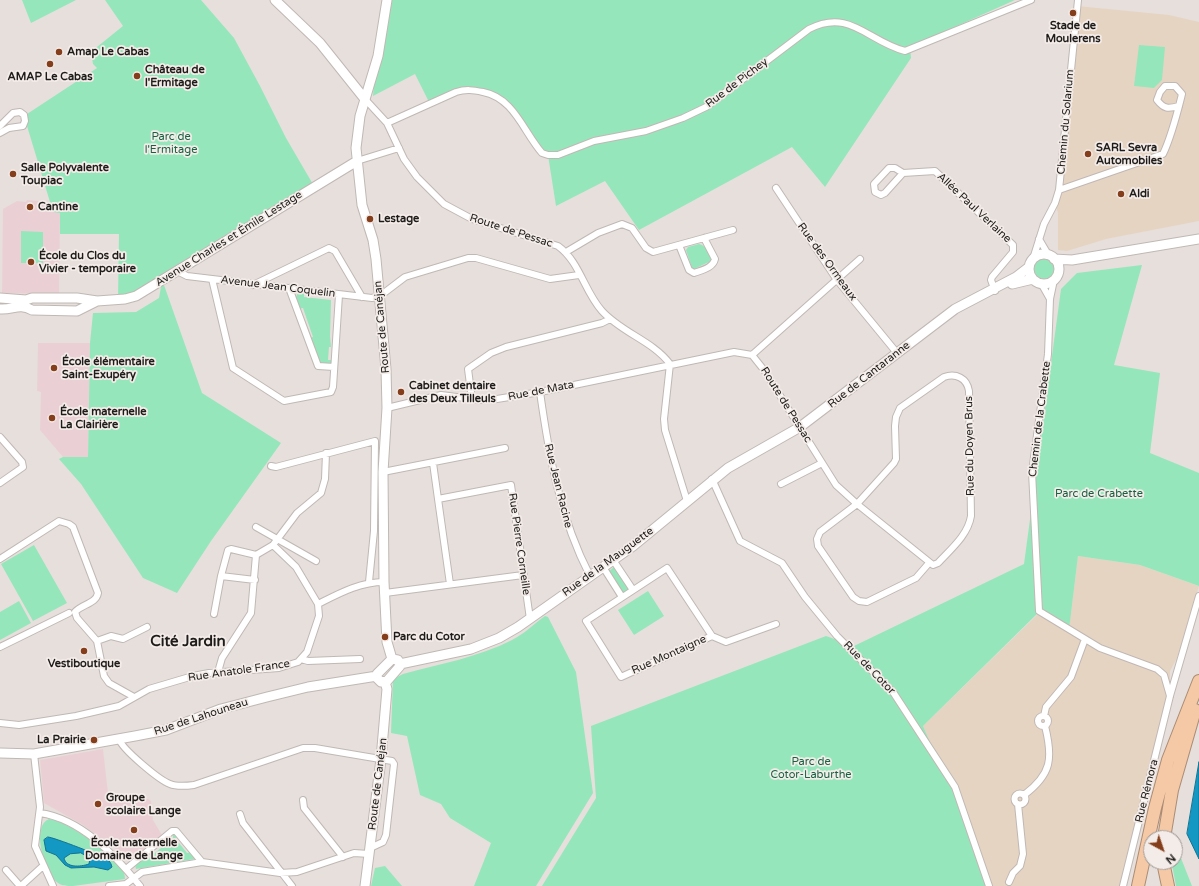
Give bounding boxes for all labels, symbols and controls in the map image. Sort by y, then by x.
marker: Stade de Moulerens [1068,8,1078,18]
place label: Stade de Moulerens [1045,19,1101,45]
place label: Amap Le Cabas [67,45,149,59]
marker: Amap Le Cabas [54,47,64,57]
street label: Rue de Pichey [703,55,771,111]
marker: AMAP Le Cabas [45,59,55,69]
place label: Château de l'Ermitage [145,63,205,89]
street label: Chemin du Solarium [1055,69,1077,175]
place label: AMAP Le Cabas [8,70,92,84]
marker: Château de l'Ermitage [132,71,142,81]
park label: Parc de l'Ermitage [145,130,197,156]
place label: SARL Sevra Automobiles [1096,141,1162,167]
marker: SARL Sevra Automobiles [1083,149,1093,159]
place label: Salle Polyvalente Toupiac [21,161,109,187]
marker: Salle Polyvalente Toupiac [8,169,18,179]
street label: Allée Paul Verlaine [934,170,1014,246]
place label: Aldi [1129,187,1150,201]
street label: Avenue Charles et Émile Lestage [153,188,305,290]
marker: Aldi [1116,189,1126,199]
place label: Cantine [38,200,78,214]
marker: Cantine [25,202,35,212]
street label: Route de Pessac [468,211,554,251]
place label: Lestage [378,212,419,226]
marker: Lestage [365,214,375,224]
street label: Rue des Ormeaux [794,221,860,303]
place label: École du Clos du Vivier - temporaire [39,249,136,275]
marker: École du Clos du Vivier - temporaire [26,257,36,267]
street label: Avenue Jean Coquelin [220,273,336,301]
street label: Route de Canéjan [371,280,393,374]
street label: Rue de Cantaranne [825,339,913,411]
place label: École élémentaire Saint-Exupéry [62,355,155,381]
street label: Chemin de la Crabette [1026,360,1054,478]
marker: École élémentaire Saint-Exupéry [49,363,59,373]
street label: Route de Pessac [757,365,815,445]
street label: Rue de Mata [507,378,575,404]
place label: Cabinet dentaire des Deux Tilleuls [409,379,496,405]
marker: Cabinet dentaire des Deux Tilleuls [396,387,406,397]
street label: Rue du Doyen Brus [963,396,977,496]
place label: École maternelle La Clairière [60,405,147,431]
marker: École maternelle La Clairière [47,413,57,423]
street label: Rue Jean Racine [541,443,575,529]
park label: Parc de Crabette [1055,487,1143,501]
street label: Rue Pierre Corneille [505,492,533,596]
street label: Rue de la Mauguette [560,525,656,599]
place label: Parc du Cotor [393,630,465,644]
marker: Parc du Cotor [380,632,390,642]
district label: Cité Jardin [150,633,226,651]
street label: Rue Montaigne [630,633,708,677]
street label: Rue de Cotor [840,639,898,697]
marker: Vestiboutique [79,646,89,656]
place label: Vestiboutique [48,657,120,671]
street label: Rue Anatole France [187,657,291,685]
street label: Rue de Lahouneau [152,696,250,738]
place label: La Prairie [37,733,86,747]
marker: La Prairie [89,735,99,745]
street label: Route de Canéjan [366,737,390,831]
park label: Parc de Cotor-Laburthe [770,755,852,781]
street label: Rue Rémora [1133,758,1161,824]
place label: Groupe scolaire Lange [106,791,181,817]
marker: Groupe scolaire Lange [93,799,103,809]
marker: École maternelle Domaine de Lange [129,825,139,835]
north arrow [1143,830,1183,870]
place label: École maternelle Domaine de Lange [85,836,183,862]
text: N [1163,851,1178,867]

